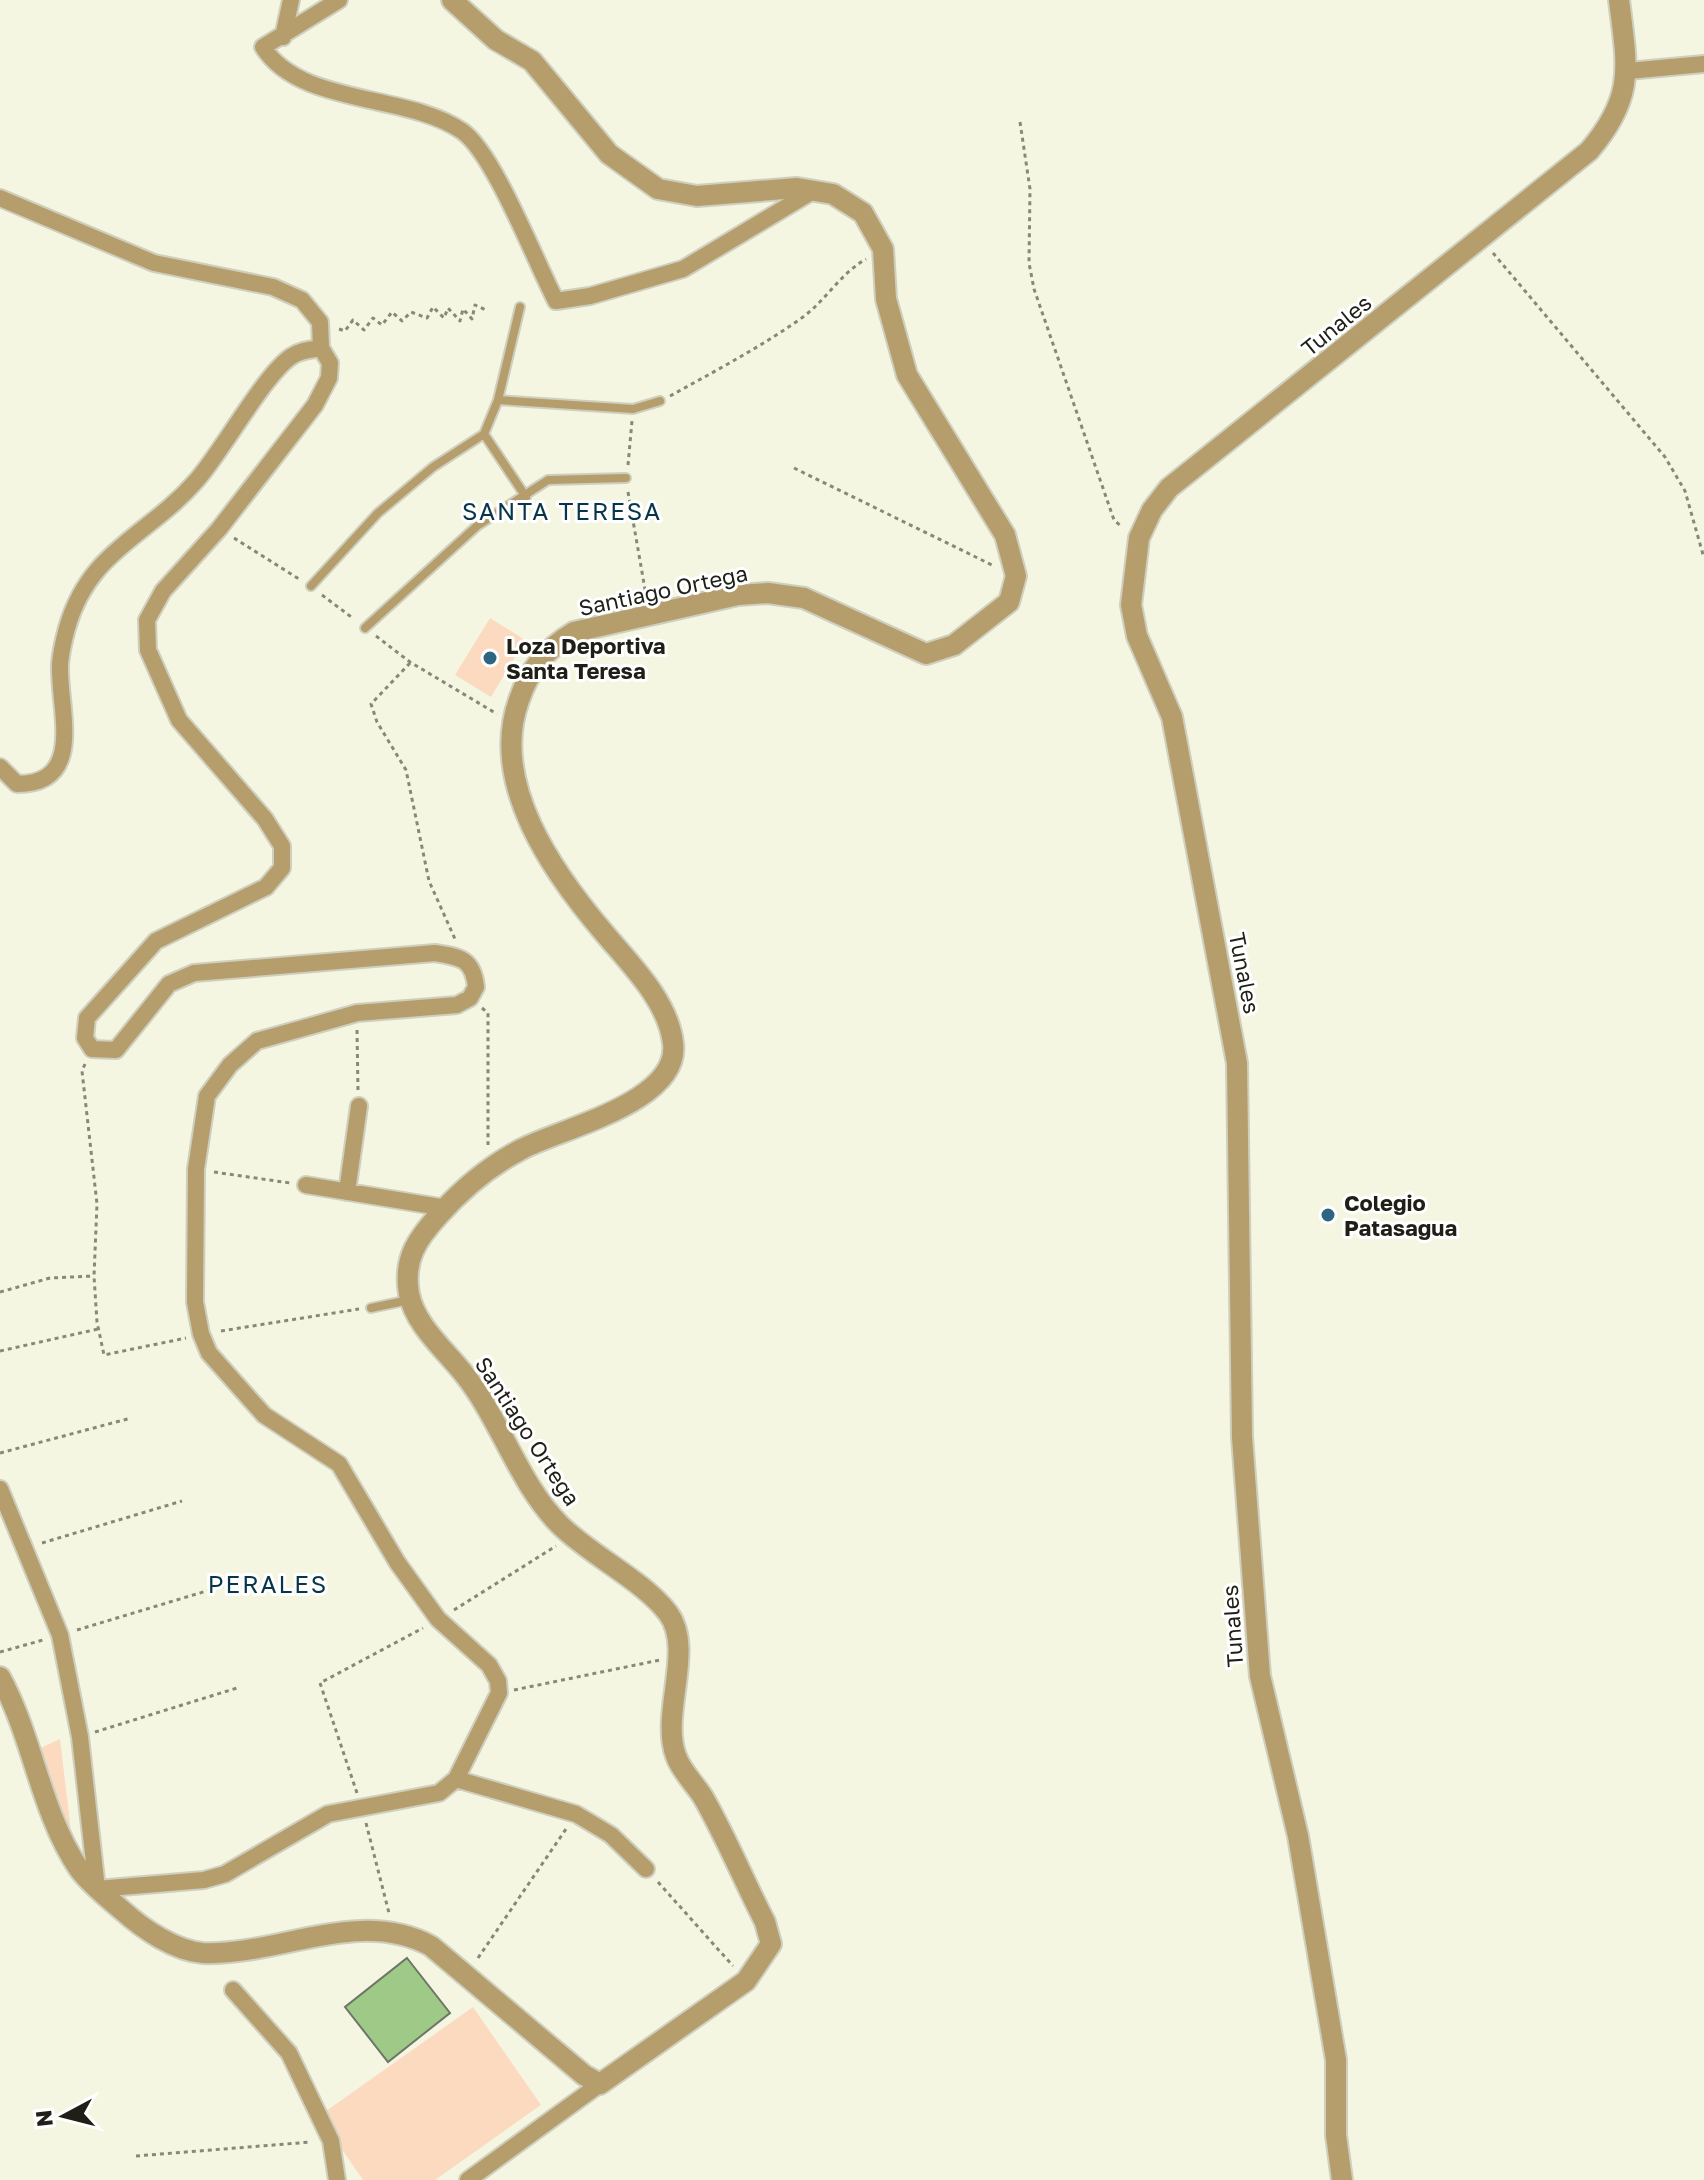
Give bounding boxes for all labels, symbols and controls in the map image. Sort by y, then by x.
street label: Tunales [1296,289,1376,361]
district label: SANTA TERESA [462,496,662,525]
street label: Santiago Ortega [576,559,750,621]
place label: Loza Deportiva Santa Teresa [506,632,666,684]
marker: Loza Deportiva Santa Teresa [481,649,499,667]
street label: Tunales [1224,930,1266,1016]
place label: Colegio Patasagua [1344,1189,1457,1241]
marker: Colegio Patasagua [1319,1206,1337,1224]
street label: Santiago Ortega [470,1352,586,1510]
district label: PERALES [208,1569,328,1598]
street label: Tunales [1216,1584,1248,1668]
north arrow [24,2076,104,2156]
text: N [29,2109,58,2128]

